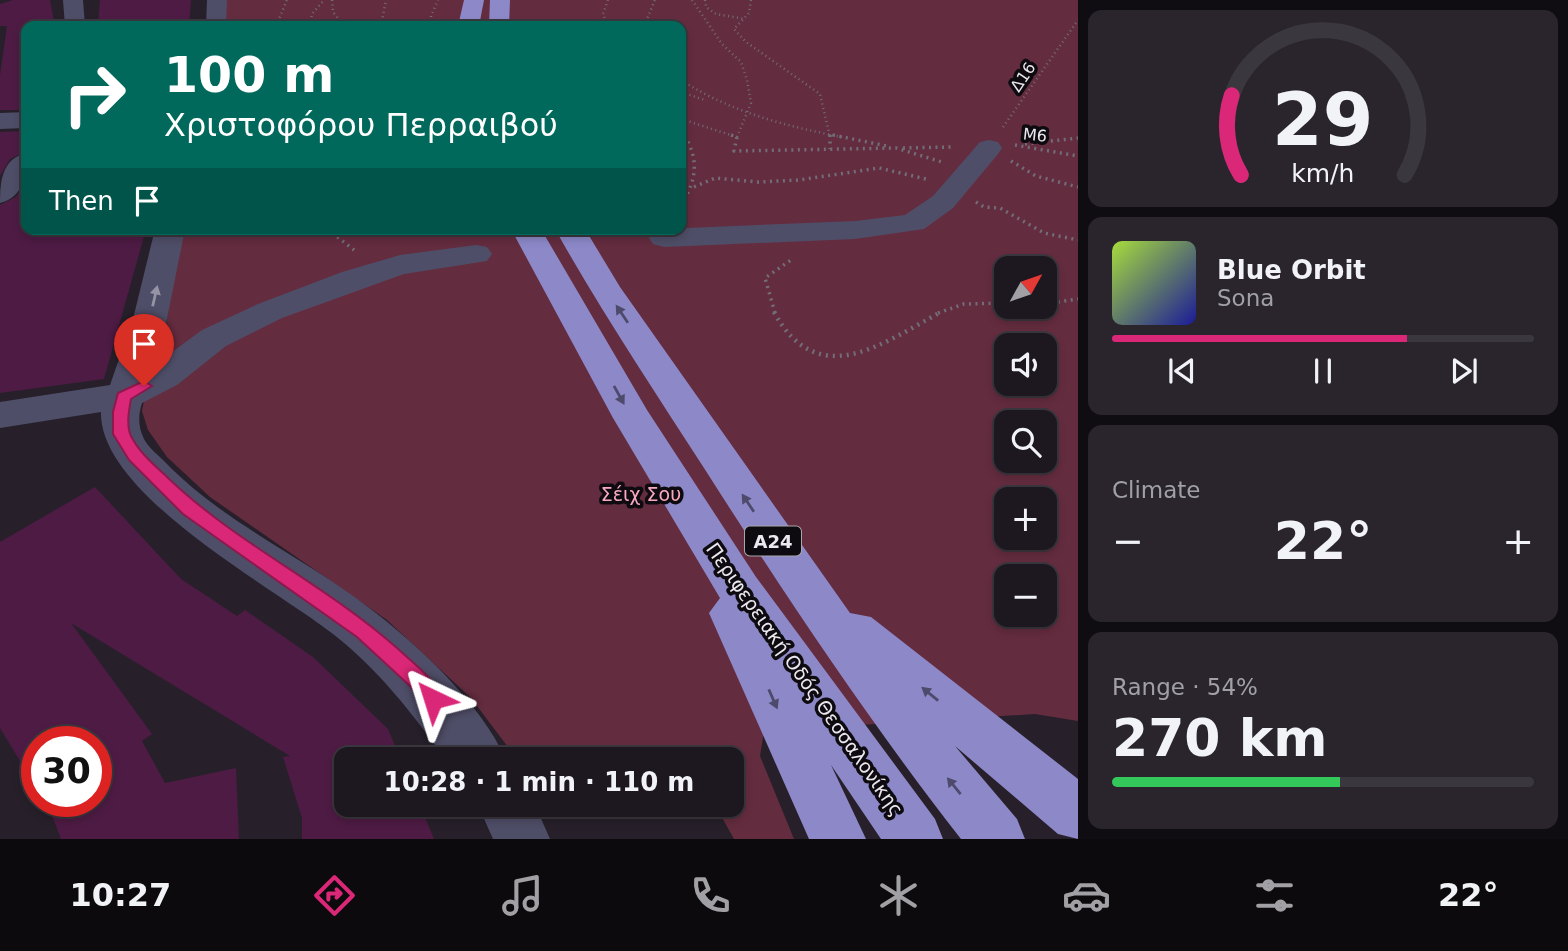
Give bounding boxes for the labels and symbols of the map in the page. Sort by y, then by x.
street label: Δ16 [1006,59,1040,95]
street label: Μ6 [1022,124,1048,146]
north arrow [994,256,1057,318]
one-way arrow [150,285,161,307]
one-way arrow [615,305,629,323]
pin [114,314,174,386]
one-way arrow [613,386,625,405]
park label: Σέιχ Σου [601,483,681,505]
one-way arrow [742,494,755,513]
road number: Α24 [745,526,801,556]
street label: Περιφερειακή Οδός Θεσσαλονίκης [702,538,908,820]
position arrow [396,662,470,736]
one-way arrow [921,686,939,701]
one-way arrow [767,689,779,709]
speed limit sign: 30 [21,726,112,817]
one-way arrow [947,778,962,795]

